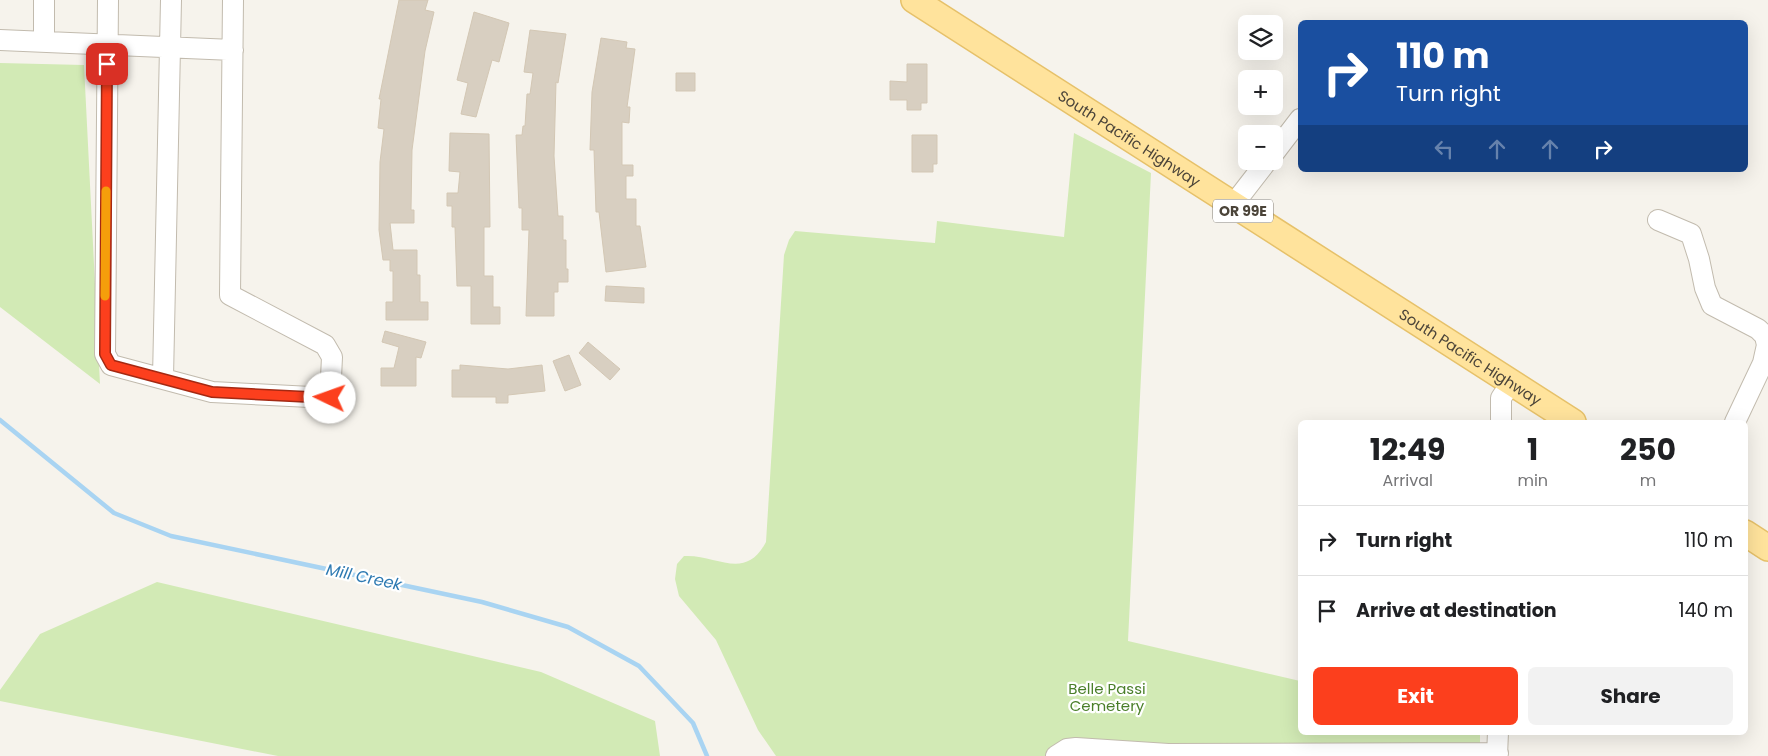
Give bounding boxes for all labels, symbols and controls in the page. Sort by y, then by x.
map controls [1238,15,1283,170]
button: layers [1238,15,1283,60]
text: 110 m [1396,31,1490,80]
icon: right [1313,40,1378,105]
pin [86,43,128,85]
icon: arrive [93,50,121,78]
button: + [1238,70,1283,115]
text: Turn right [1396,78,1501,109]
street label: South Pacific Highway [1054,85,1205,192]
button: − [1238,125,1283,170]
icon: left [1430,135,1458,163]
icon: ahead [1483,135,1511,163]
icon: ahead [1536,135,1564,163]
icon: right [1589,135,1617,163]
road number: OR 99E [1213,200,1273,222]
street label: South Pacific Highway [1395,303,1546,410]
position arrow [303,371,355,423]
text: 12:49 [1370,428,1446,471]
text: 1 [1527,428,1538,471]
text: 250 [1620,428,1676,471]
text: Arrival [1383,469,1433,492]
text: min [1517,469,1548,492]
text: m [1640,469,1656,492]
icon: right [1313,527,1341,555]
text: Turn right [1356,527,1452,554]
text: 110 m [1684,527,1733,554]
water label: Mill Creek [324,558,405,596]
icon: arrive [1313,597,1341,625]
text: Arrive at destination [1356,597,1557,624]
text: 140 m [1678,597,1733,624]
button: Exit [1313,667,1518,725]
button: Share [1528,667,1733,725]
park label: Belle Passi Cemetery [1068,678,1146,716]

